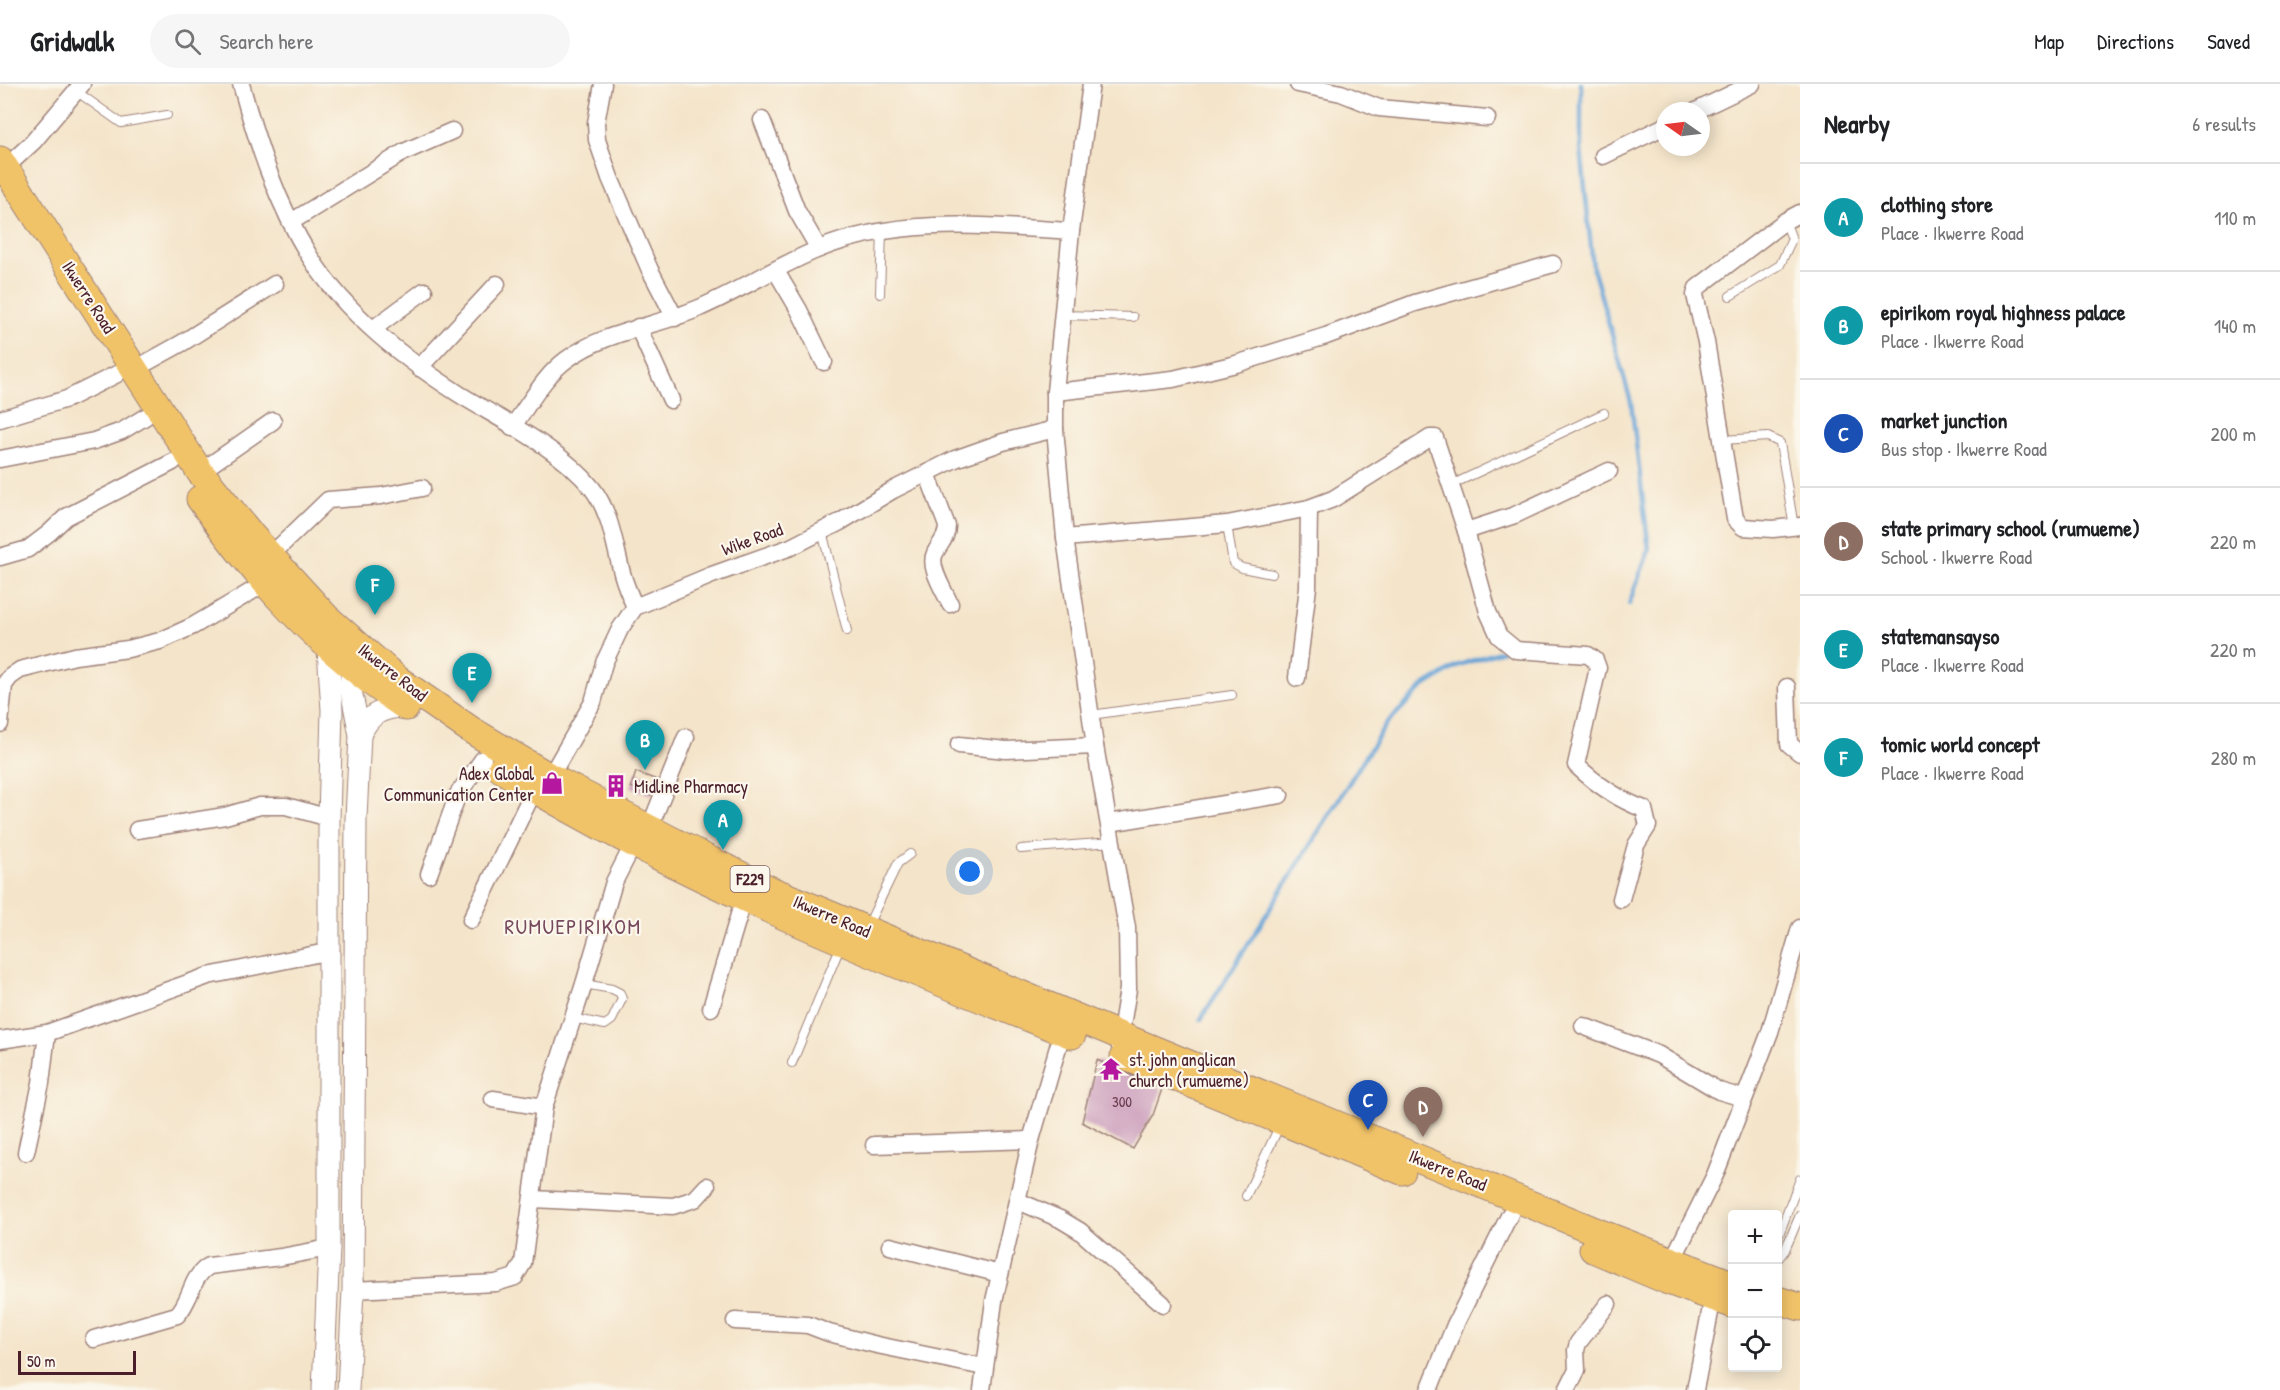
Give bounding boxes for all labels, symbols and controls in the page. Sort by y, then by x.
search box [150,14,570,68]
text: Gridwalk [30,22,114,60]
icon: search [171,25,204,58]
text: Search here [219,26,313,56]
text: Map [2034,27,2064,56]
text: Directions [2097,27,2174,56]
text: Saved [2207,27,2250,56]
north arrow [1656,102,1710,156]
text: Nearby [1824,106,1890,141]
text: 6 results [2192,110,2256,137]
text: clothing store [1881,189,1993,219]
text: A [1839,204,1848,231]
text: 110 m [2214,204,2256,231]
text: Place · Ikwerre Road [1881,219,2024,246]
street label: Ikwerre Road [56,256,122,338]
text: epirikom royal highness palace [1881,297,2125,327]
text: B [1838,312,1849,339]
text: 140 m [2214,312,2256,339]
text: Place · Ikwerre Road [1881,327,2024,354]
text: market junction [1881,405,2007,435]
text: C [1838,420,1849,447]
text: 200 m [2211,420,2256,447]
text: Bus stop · Ikwerre Road [1881,435,2047,462]
text: state primary school (rumueme) [1881,513,2140,543]
street label: Wike Road [718,516,786,562]
text: D [1839,528,1848,555]
text: 220 m [2210,528,2256,555]
text: School · Ikwerre Road [1881,543,2032,570]
pin: F [356,566,394,615]
text: statemansayso [1881,621,1999,651]
text: E [1839,636,1848,663]
text: 220 m [2210,636,2256,663]
street label: Ikwerre Road [353,637,433,707]
text: Place · Ikwerre Road [1881,651,2024,678]
pin: E [452,654,492,703]
pin: B [626,720,664,770]
text: tomic world concept [1881,729,2040,759]
text: F [1840,744,1847,771]
text: 280 m [2211,744,2256,771]
text: Place · Ikwerre Road [1881,759,2024,786]
place label: Adex Global Communication Center [384,761,534,807]
shop icon: Adex Global Communication Center [539,770,565,796]
building icon: Midline Pharmacy [603,773,629,799]
place label: Midline Pharmacy [634,774,749,799]
pin: A [704,800,742,850]
your location [955,857,984,886]
road number: F229 [730,866,770,892]
street label: Ikwerre Road [789,888,875,944]
district label: RUMUEPIRIKOM [504,912,642,941]
place label: st. john anglican church (rumueme) [1129,1047,1249,1093]
temple icon: st. john anglican church (rumueme) [1098,1056,1124,1082]
pin: C [1348,1080,1388,1130]
pin: D [1404,1088,1442,1137]
house number: 300 [1112,1091,1132,1112]
street label: Ikwerre Road [1405,1143,1491,1197]
map controls [1728,1210,1782,1372]
button: + [1728,1210,1782,1264]
button: − [1728,1264,1782,1318]
button: locate [1728,1318,1782,1372]
scale bar [18,1348,136,1376]
text: 50 m [27,1350,56,1372]

